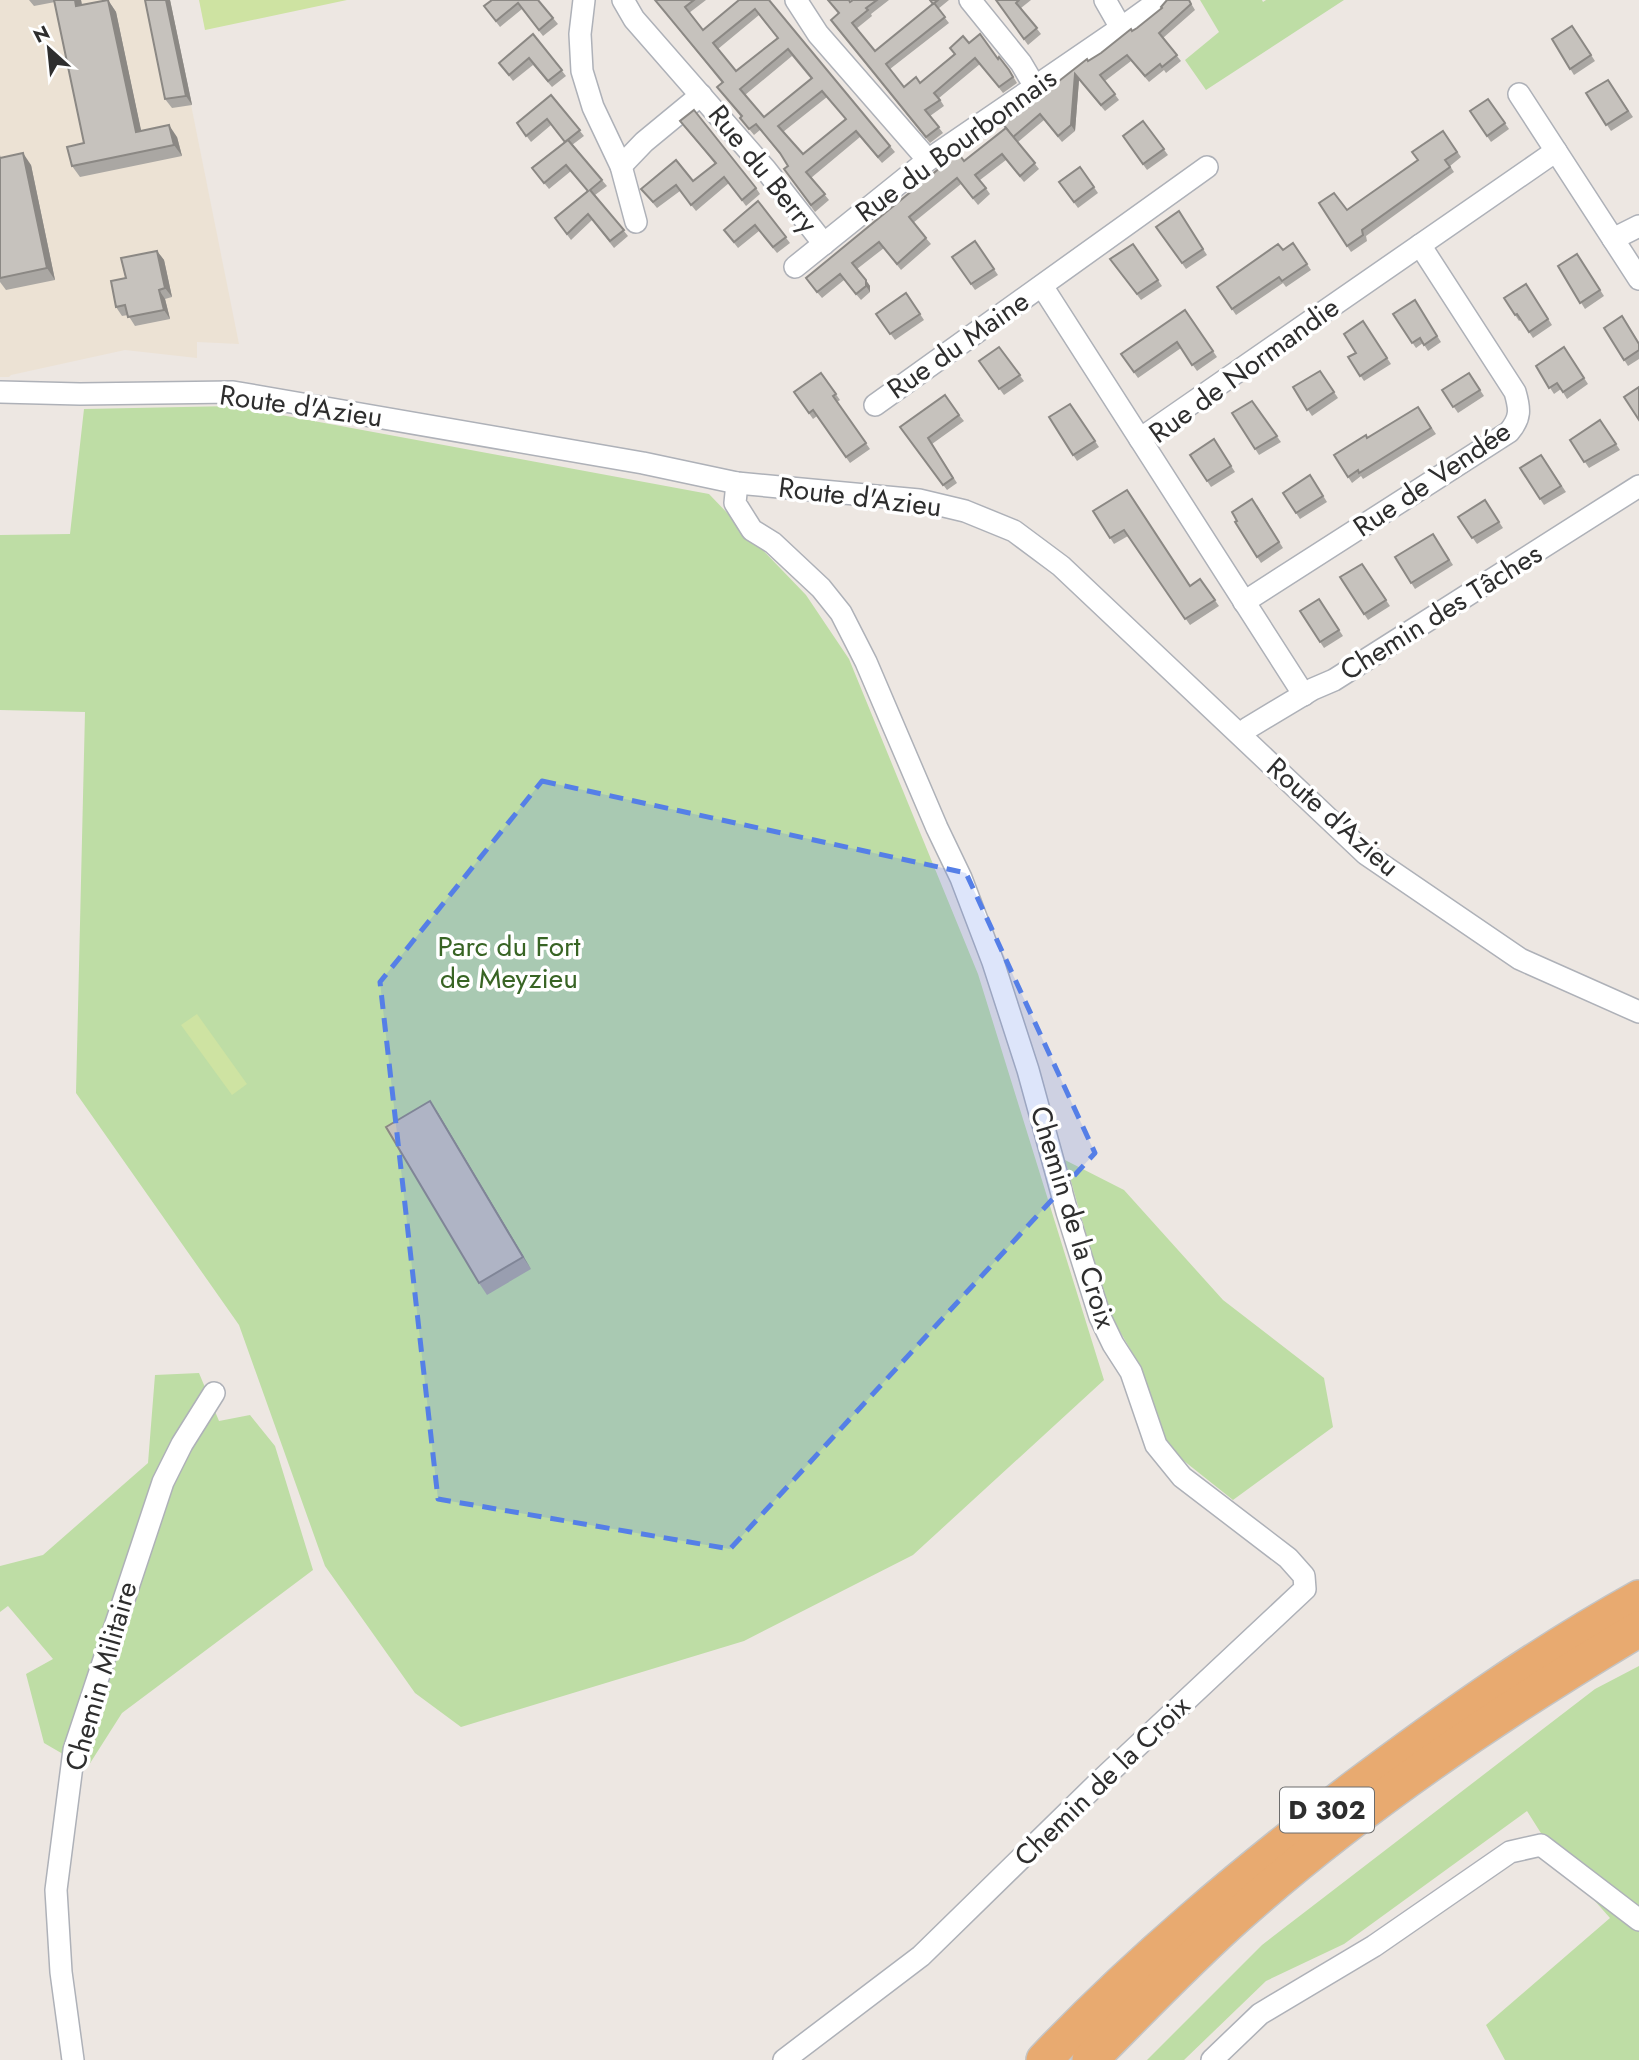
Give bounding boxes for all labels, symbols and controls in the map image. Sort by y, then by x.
north arrow [14,14,84,84]
text: N [29,19,54,50]
street label: Rue du Bourbonnais [847,58,1065,232]
street label: Rue du Berry [698,96,828,243]
street label: Rue du Maine [879,281,1037,409]
street label: Rue de Normandie [1140,287,1348,453]
street label: Route d'Azieu [217,374,385,438]
street label: Rue de Vendée [1345,411,1519,547]
street label: Route d'Azieu [776,467,944,527]
street label: Chemin des Tâches [1332,533,1550,691]
street label: Route d'Azieu [1258,748,1408,886]
park label: Parc du Fort de Meyzieu [438,926,581,999]
street label: Chemin de la Croix [1020,1101,1126,1333]
street label: Chemin Militaire [54,1576,148,1776]
street label: Chemin de la Croix [1005,1686,1199,1876]
road number: D 302 [1280,1787,1374,1832]

